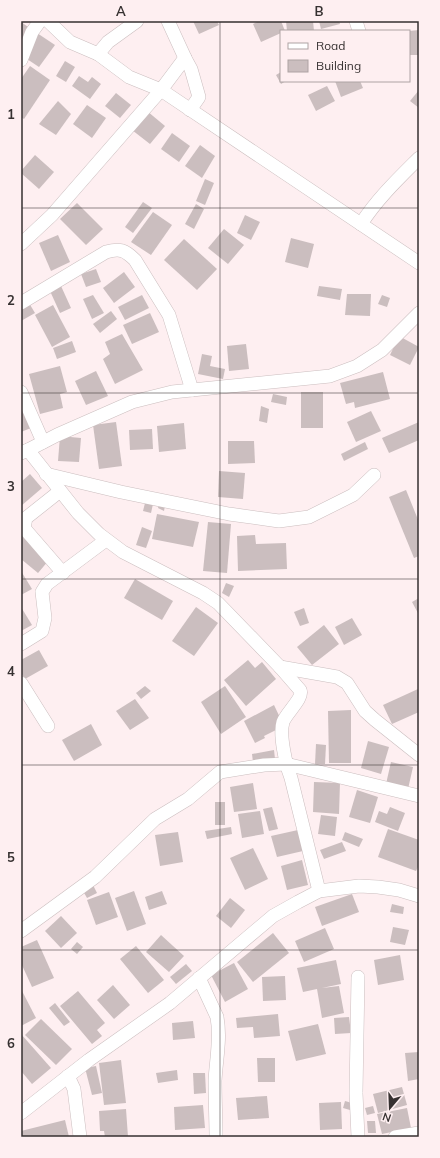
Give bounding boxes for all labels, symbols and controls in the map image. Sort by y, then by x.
text: A [116,3,126,19]
text: B [315,3,324,19]
legend [280,30,410,82]
text: Road [316,38,345,53]
text: Building [316,58,361,73]
text: 1 [7,106,15,122]
text: 2 [7,292,15,308]
text: 3 [7,478,15,494]
text: 4 [7,663,15,679]
text: 5 [7,849,15,865]
text: 6 [7,1035,15,1051]
north arrow [370,1088,410,1128]
text: N [381,1109,393,1125]

